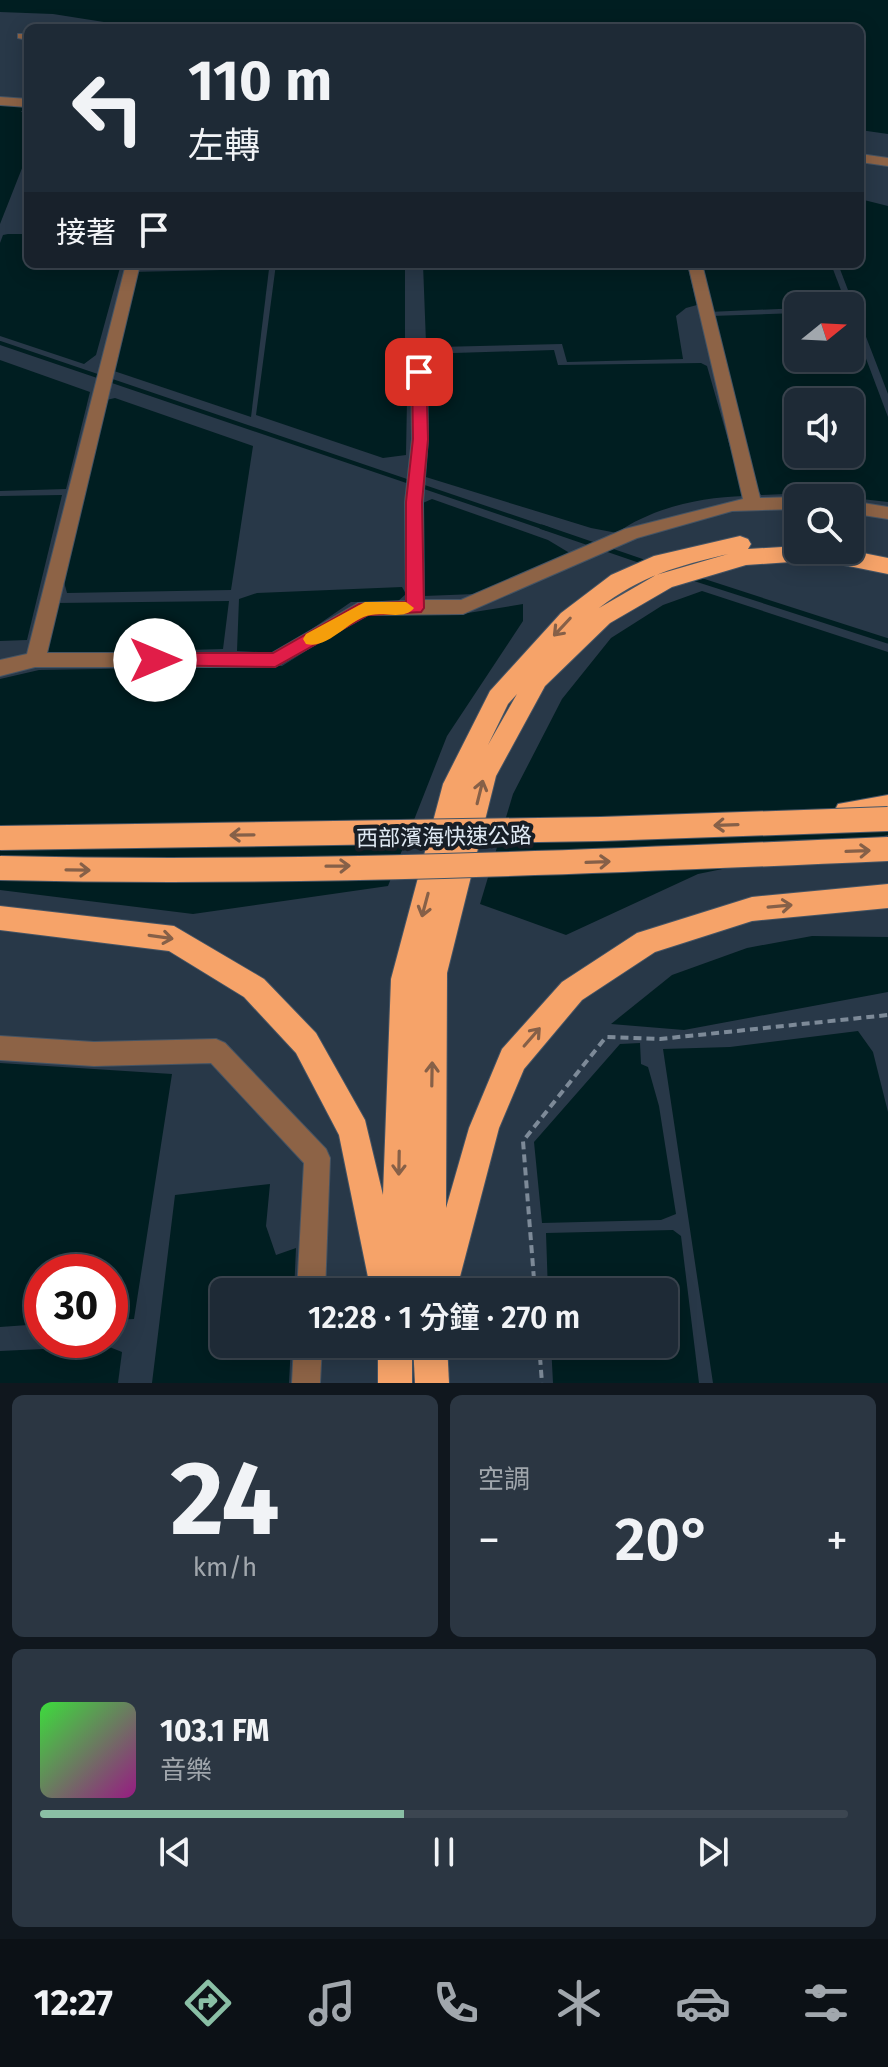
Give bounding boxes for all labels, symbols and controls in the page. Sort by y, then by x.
text: 110 m [188,48,332,115]
icon: left [56,56,160,160]
text: 左轉 [188,124,260,168]
icon: arrive [132,208,176,252]
text: 接著 [56,215,116,251]
north arrow [784,292,864,372]
map controls [784,292,864,564]
pin [385,338,453,406]
icon: arrive [397,350,441,394]
button: sound [784,388,864,468]
button: search [784,484,864,564]
one-way arrow [553,617,571,637]
position arrow [113,618,197,702]
one-way arrow [473,779,488,805]
one-way arrow [713,818,740,833]
street label: 西部濱海快速公路 [356,822,532,852]
one-way arrow [229,827,256,843]
one-way arrow [844,843,871,858]
one-way arrow [584,854,611,869]
one-way arrow [324,858,351,874]
one-way arrow [64,862,91,878]
one-way arrow [416,892,431,918]
one-way arrow [766,899,793,914]
one-way arrow [148,930,173,945]
one-way arrow [523,1028,541,1048]
one-way arrow [424,1061,440,1088]
one-way arrow [391,1149,406,1176]
speed limit sign: 30 [24,1254,128,1358]
text: 12:28 · 1 分鐘 · 270 m [308,1300,580,1336]
text: 24 [170,1437,280,1562]
text: 空調 [478,1464,530,1495]
text: 20° [615,1504,711,1576]
text: − [478,1514,500,1567]
text: + [826,1514,848,1567]
text: km/h [193,1552,257,1583]
text: 103.1 FM [160,1713,269,1749]
text: 音樂 [160,1755,212,1786]
icon: previous [153,1830,197,1874]
icon: pause [422,1830,466,1874]
icon: next [691,1830,735,1874]
icon: directions [180,1975,236,2031]
icon: music [304,1975,360,2031]
icon: phone [428,1975,484,2031]
icon: climate [551,1975,607,2031]
icon: car [675,1975,731,2031]
icon: filters [798,1975,854,2031]
text: 12:27 [34,1981,113,2025]

